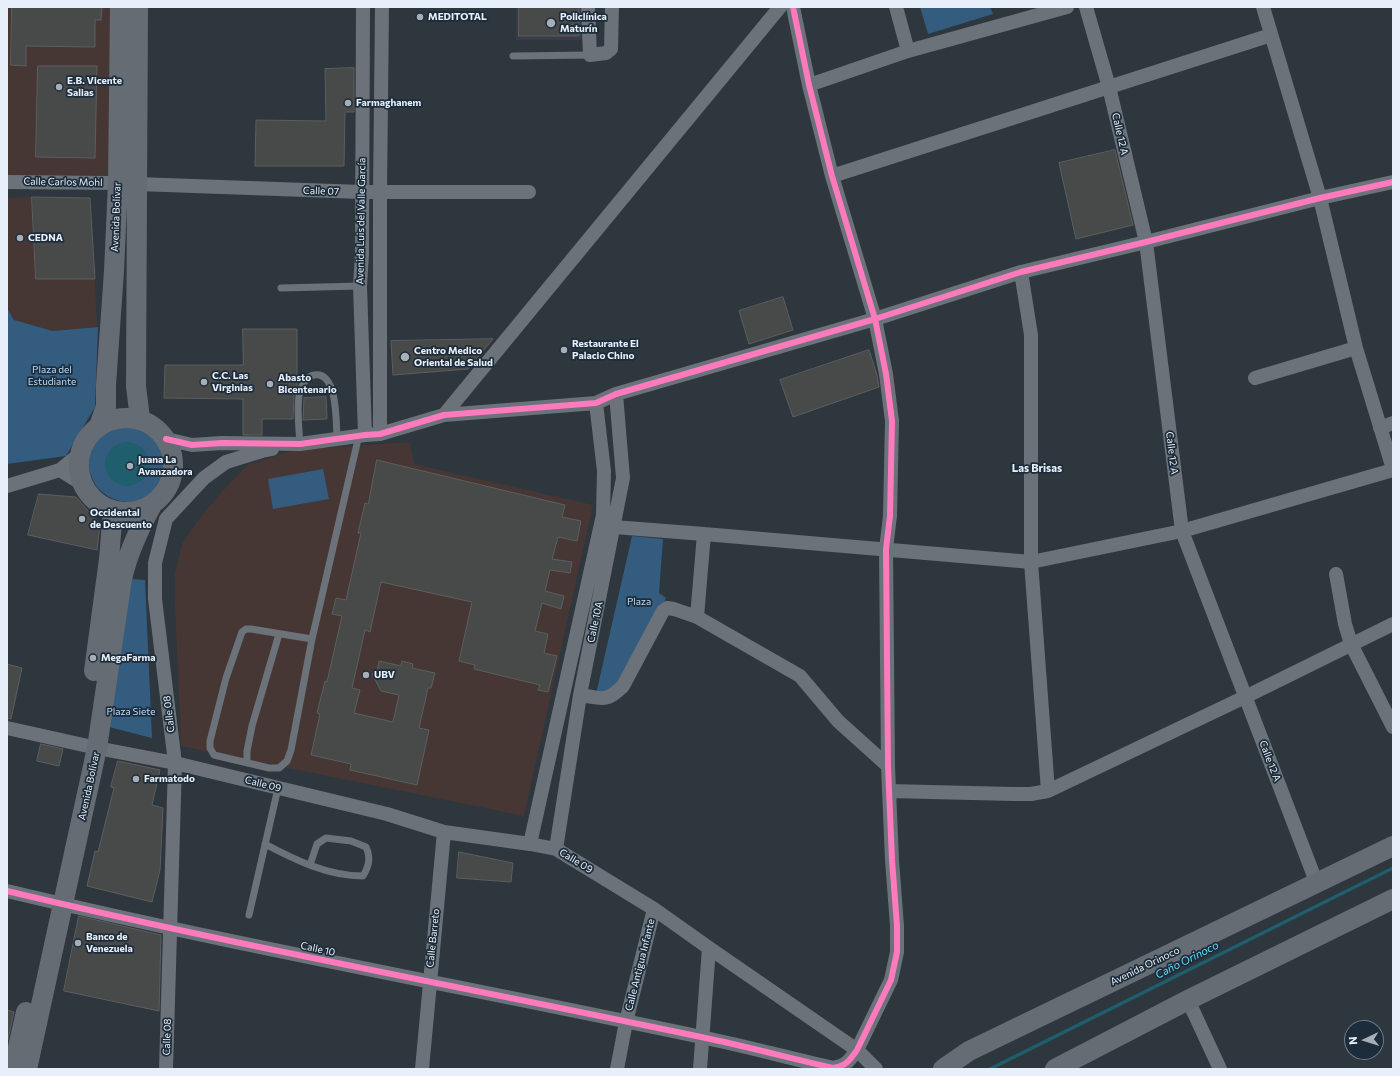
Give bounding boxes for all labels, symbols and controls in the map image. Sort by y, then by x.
place label: MEDITOTAL [428,11,487,23]
place label: Policlínica Maturín [560,11,607,34]
marker: MEDITOTAL [415,12,425,22]
marker: Policlínica Maturín [545,17,557,29]
place label: E.B. Vicente Salias [67,75,122,98]
marker: E.B. Vicente Salias [54,82,64,92]
place label: Farmaghanem [356,97,421,109]
marker: Farmaghanem [343,98,353,108]
street label: Calle 12 A [1109,112,1131,156]
street label: Avenida Luis del Valle García [354,158,368,284]
street label: Calle Carlos Mohl [23,175,103,189]
street label: Avenida Bolívar [109,182,123,252]
street label: Calle 07 [303,184,339,198]
place label: CEDNA [28,232,63,244]
marker: CEDNA [15,233,25,243]
place label: Restaurante El Palacio Chino [572,338,639,362]
place label: Centro Medico Oriental de Salud [414,345,493,368]
marker: Restaurante El Palacio Chino [559,345,569,355]
marker: Centro Medico Oriental de Salud [399,351,411,363]
park label: Plaza del Estudiante [28,364,76,388]
place label: C.C. Las Virginias [212,370,253,394]
place label: Abasto Bicentenario [278,372,337,396]
marker: C.C. Las Virginias [199,377,209,387]
marker: Abasto Bicentenario [265,379,275,389]
street label: Calle 12 A [1163,431,1181,475]
place label: Juana La Avanzadora [138,454,193,478]
marker: Juana La Avanzadora [125,461,135,471]
district label: Las Brisas [1012,461,1062,475]
place label: Occidental de Descuento [90,507,152,530]
marker: Occidental de Descuento [77,514,87,524]
park label: Plaza [627,596,651,608]
street label: Calle 10A [585,600,605,644]
place label: MegaFarma [101,652,156,664]
marker: MegaFarma [88,653,98,663]
place label: UBV [374,669,395,681]
marker: UBV [361,670,371,680]
street label: Calle 08 [161,695,177,733]
park label: Plaza Siete [106,706,156,718]
street label: Calle 12 A [1257,739,1283,783]
street label: Avenida Bolívar [76,751,102,821]
place label: Farmatodo [144,773,195,785]
marker: Farmatodo [131,774,141,784]
street label: Calle 09 [244,774,282,794]
street label: Calle 09 [557,846,595,876]
street label: Calle Barreto [424,908,442,968]
street label: Calle Antigua Infante [623,918,657,1012]
place label: Banco de Venezuela [86,931,133,954]
marker: Banco de Venezuela [73,938,83,948]
water label: Caño Orinoco [1153,938,1221,982]
street label: Calle 10 [300,939,336,959]
street label: Avenida Orinoco [1109,944,1181,988]
street label: Calle 08 [160,1018,174,1056]
north arrow [1344,1020,1384,1060]
text: N [1346,1036,1359,1045]

